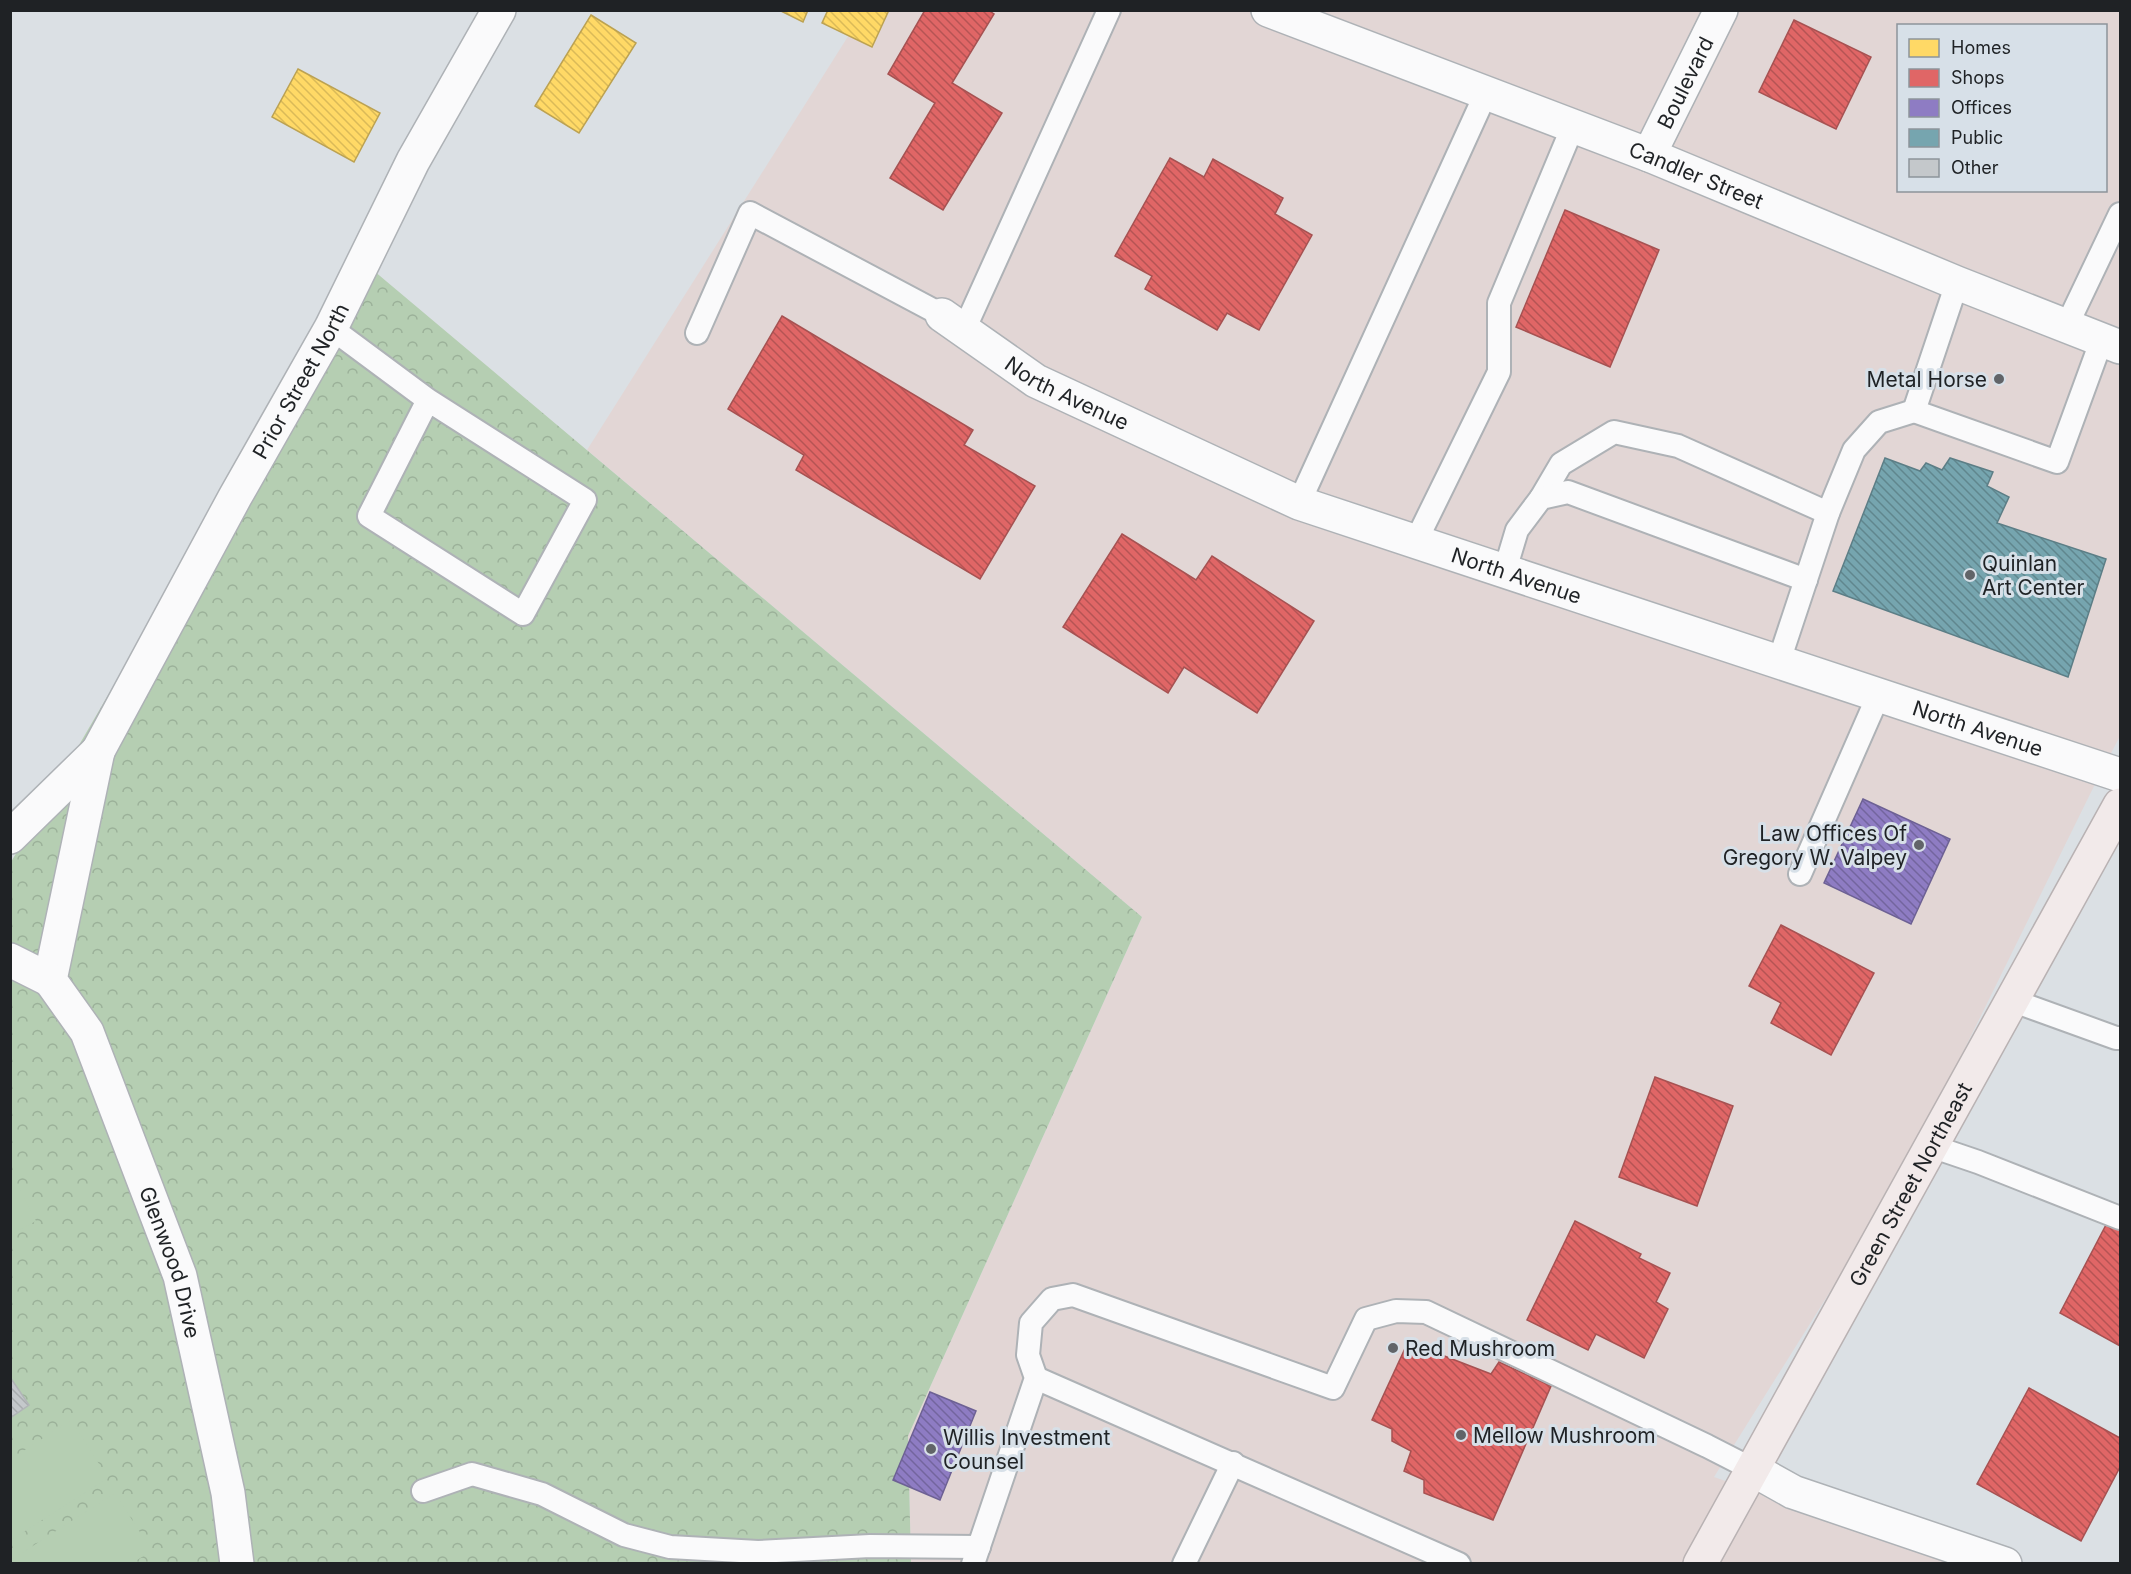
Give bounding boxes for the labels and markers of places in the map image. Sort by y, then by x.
place label: Metal Horse [1867,367,1987,392]
marker: Metal Horse [1992,372,2006,386]
place label: Quinlan Art Center [1982,551,2084,600]
marker: Quinlan Art Center [1963,568,1977,582]
place label: Law Offices Of Gregory W. Valpey [1723,821,1907,870]
marker: Law Offices Of Gregory W. Valpey [1912,838,1926,852]
place label: Red Mushroom [1405,1336,1555,1361]
marker: Red Mushroom [1386,1341,1400,1355]
place label: Mellow Mushroom [1473,1423,1656,1448]
place label: Willis Investment Counsel [943,1425,1110,1474]
marker: Mellow Mushroom [1454,1428,1468,1442]
marker: Willis Investment Counsel [924,1442,938,1456]

